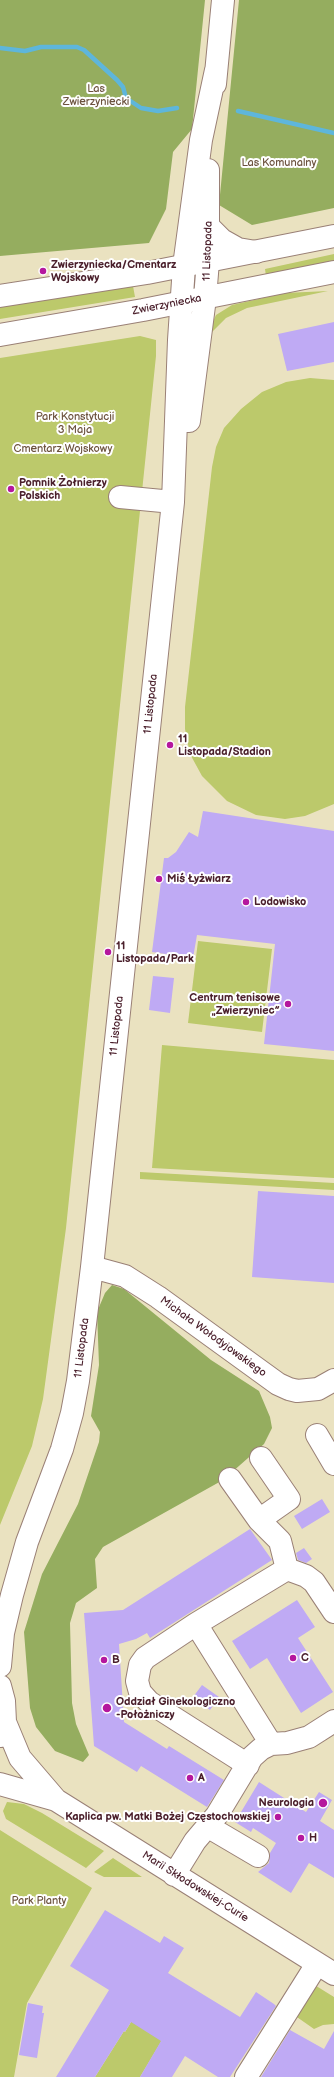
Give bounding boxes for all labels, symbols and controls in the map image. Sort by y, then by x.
park label: Las Zwierzyniecki [63,82,129,108]
park label: Las Komunalny [241,156,317,170]
street label: 11 Listopada [200,221,216,281]
place label: Zwierzyniecka/Cmentarz Wojskowy [51,258,176,284]
marker: Zwierzyniecka/Cmentarz Wojskowy [38,266,48,276]
street label: Zwierzyniecka [131,292,203,318]
park label: Park Konstytucji 3 Maja [36,410,114,436]
park label: Cmentarz Wojskowy [14,442,112,456]
place label: Pomnik Żołnierzy Polskich [19,476,107,502]
marker: Pomnik Żołnierzy Polskich [6,484,16,494]
street label: 11 Listopada [141,673,161,735]
place label: 11 Listopada/Stadion [178,732,271,758]
marker: 11 Listopada/Stadion [165,740,175,750]
place label: Miś Łyżwiarz [167,872,231,886]
marker: Miś Łyżwiarz [154,874,164,884]
place label: Lodowisko [254,895,306,909]
marker: Lodowisko [241,897,251,907]
place label: 11 Listopada/Park [116,939,194,965]
marker: 11 Listopada/Park [103,947,113,957]
place label: Centrum tenisowe „Zwierzyniec” [189,991,280,1017]
street label: 11 Listopada [107,995,127,1057]
marker: Centrum tenisowe „Zwierzyniec” [283,999,293,1009]
street label: Michała Wołodyjowskiego [157,1294,269,1380]
street label: 11 Listopada [72,1317,92,1379]
place label: C [301,1651,309,1665]
place label: B [112,1653,120,1667]
marker: C [288,1653,298,1663]
marker: B [99,1655,109,1665]
place label: Oddział Ginekologiczno -Położniczy [116,1695,235,1721]
marker: Oddział Ginekologiczno -Położniczy [101,1702,113,1714]
place label: A [198,1771,205,1785]
marker: A [185,1773,195,1783]
place label: Neurologia [259,1796,314,1810]
marker: Neurologia [317,1797,329,1809]
place label: Kaplica pw. Matki Bożej Częstochowskiej [65,1810,270,1824]
marker: Kaplica pw. Matki Bożej Częstochowskiej [273,1812,283,1822]
place label: H [309,1831,317,1845]
marker: H [296,1833,306,1843]
street label: Marii Skłodowskiej-Curie [139,1849,251,1925]
park label: Park Planty [11,1894,67,1908]

